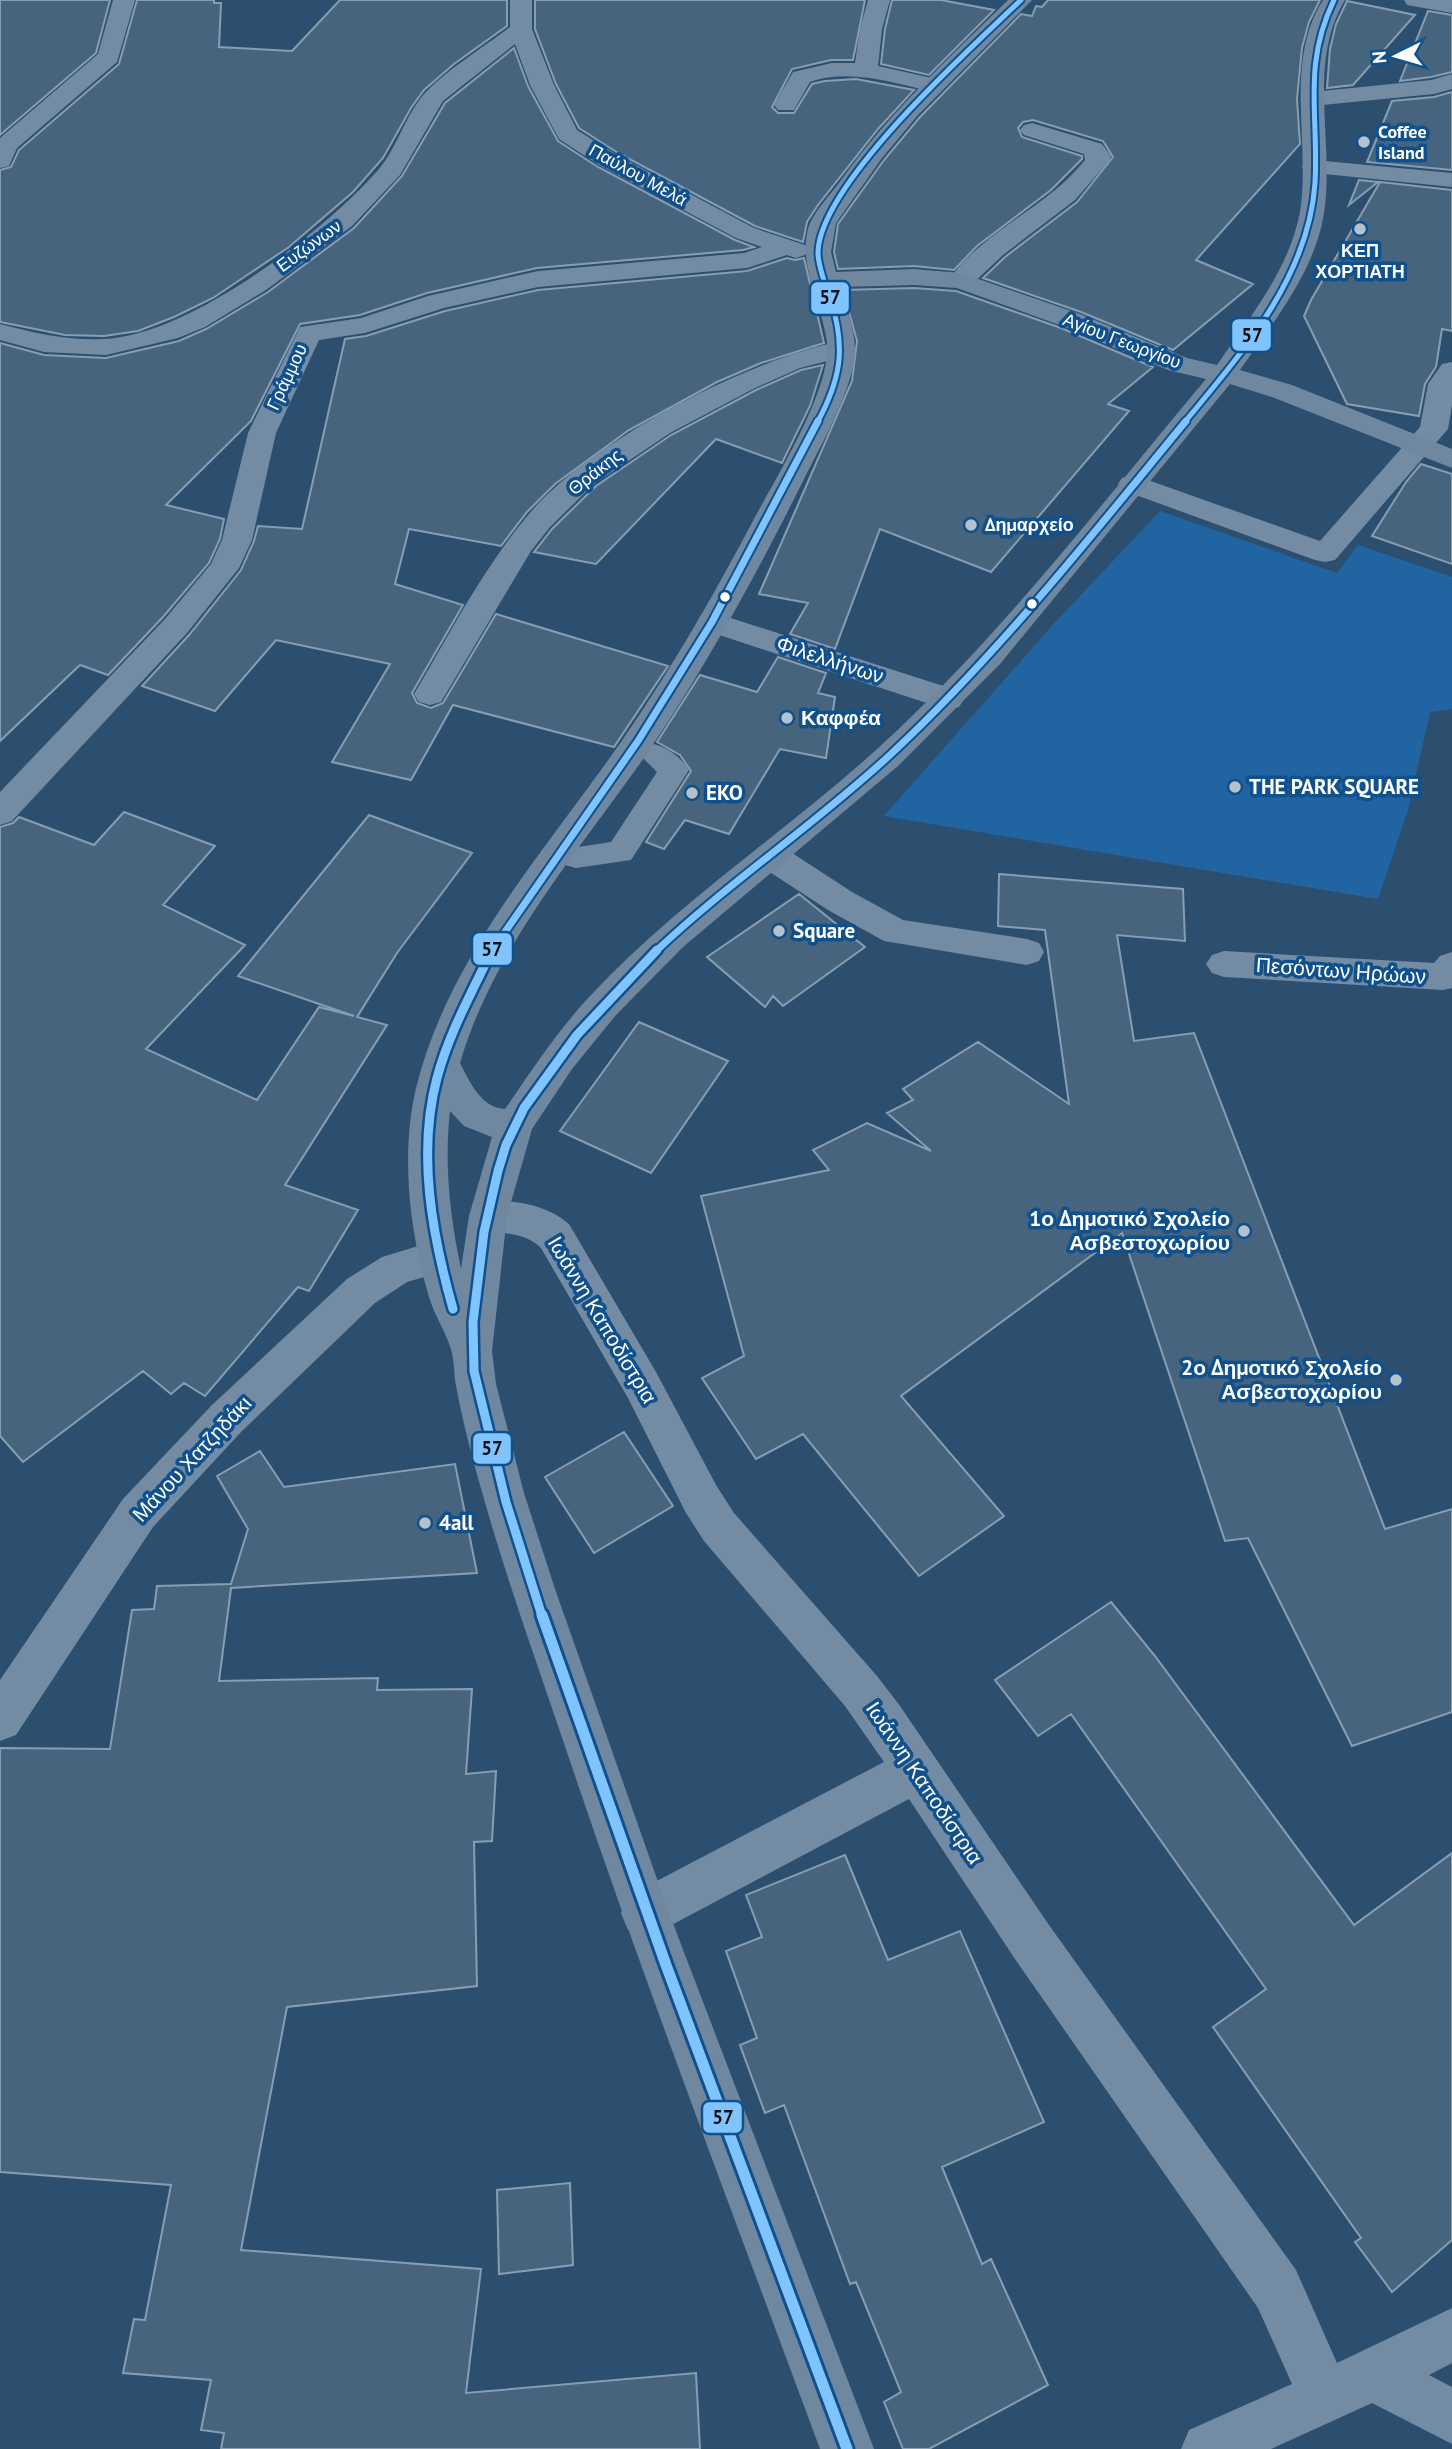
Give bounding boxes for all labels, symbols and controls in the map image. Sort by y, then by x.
north arrow [1361,21,1431,91]
text: N [1367,50,1392,65]
place label: Coffee Island [1378,120,1427,164]
marker: Coffee Island [1356,134,1372,150]
street label: Παύλου Μελά [585,138,691,211]
street label: Ευζώνων [272,214,346,277]
marker: ΚΕΠ ΧΟΡΤΙΑΤΗ [1352,221,1368,237]
place label: ΚΕΠ ΧΟΡΤΙΑΤΗ [1315,239,1405,283]
line badge: 57 [810,281,850,315]
text: 57 [819,285,841,309]
street label: Αγίου Γεωργίου [1060,307,1184,374]
line badge: 57 [1231,318,1272,352]
text: 57 [1241,323,1263,347]
street label: Γράμμου [261,340,312,414]
street label: Θράκης [563,443,627,500]
place label: Δημαρχείο [985,513,1074,536]
marker: Δημαρχείο [963,517,979,533]
unlabelled marker [718,590,732,604]
unlabelled marker [1025,597,1039,611]
street label: Φιλελλήνων [773,629,887,690]
place label: Καφφέα [801,704,881,731]
marker: Καφφέα [779,710,795,726]
place label: THE PARK SQUARE [1249,773,1419,800]
place label: EKO [706,779,743,806]
marker: THE PARK SQUARE [1227,779,1243,795]
marker: EKO [684,785,700,801]
place label: Square [793,917,855,944]
marker: Square [771,923,787,939]
line badge: 57 [472,932,513,966]
text: 57 [481,937,503,961]
street label: Πεσόντων Ηρώων [1255,951,1427,990]
place label: 1ο Δημοτικό Σχολείο Ασβεστοχωρίου [1029,1205,1230,1256]
marker: 1ο Δημοτικό Σχολείο Ασβεστοχωρίου [1236,1223,1252,1239]
street label: Ιωάννη Καποδίστρια [542,1231,663,1408]
place label: 2ο Δημοτικό Σχολείο Ασβεστοχωρίου [1181,1354,1382,1405]
marker: 2ο Δημοτικό Σχολείο Ασβεστοχωρίου [1388,1372,1404,1388]
street label: Μάνου Χατζηδάκι [126,1390,257,1527]
line badge: 57 [472,1432,512,1465]
text: 57 [481,1436,503,1460]
place label: 4all [439,1509,474,1536]
marker: 4all [417,1515,433,1531]
street label: Ιωάννη Καποδίστρια [860,1696,989,1869]
line badge: 57 [702,2101,743,2134]
text: 57 [712,2105,734,2129]

